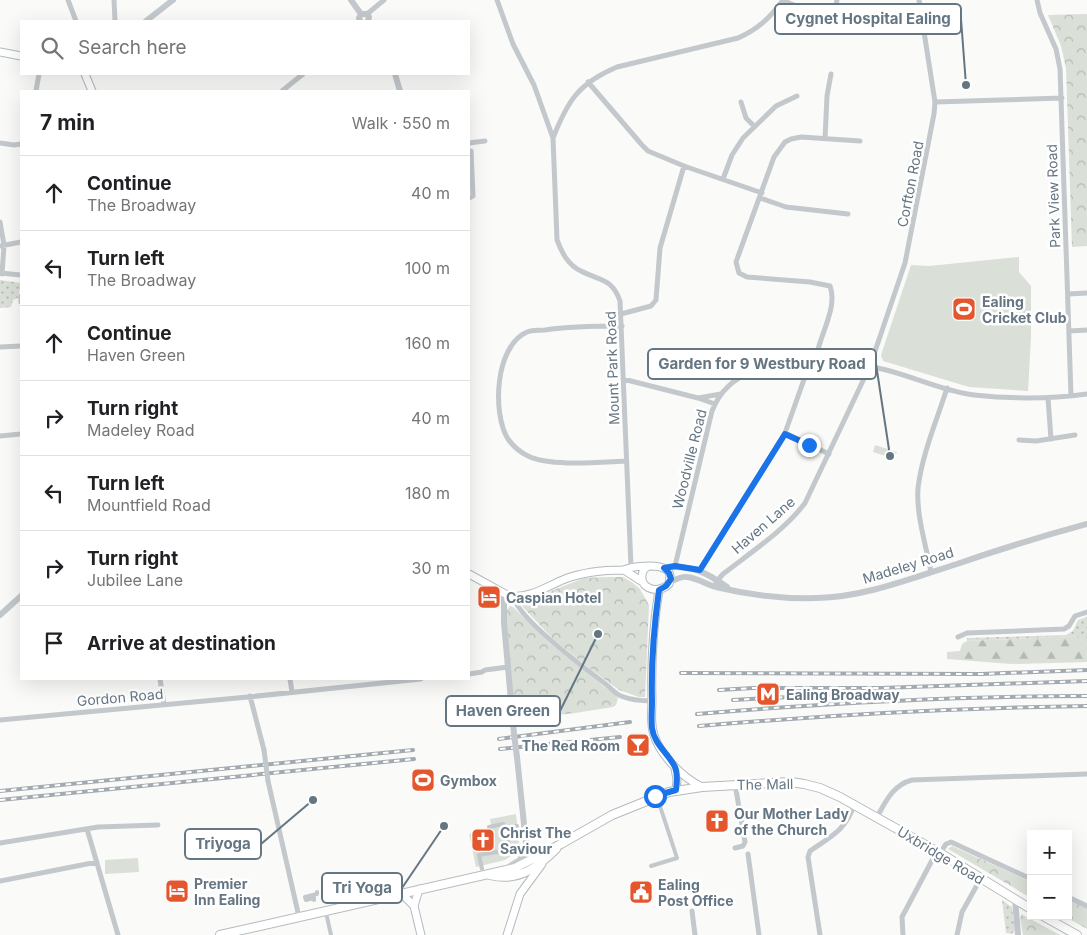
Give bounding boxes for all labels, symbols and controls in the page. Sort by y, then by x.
callout: Cygnet Hospital Ealing [775,4,961,34]
text: Cygnet Hospital Ealing [785,9,951,28]
search box [20,20,470,75]
icon: search [38,34,66,62]
text: Search here [78,36,187,59]
text: 7 min [40,110,95,135]
text: Walk · 550 m [352,113,450,133]
street label: Corfton Road [893,139,927,229]
street label: Park View Road [1043,144,1063,248]
text: Continue [87,172,172,195]
icon: ahead [40,179,68,207]
text: 40 m [411,183,450,203]
text: The Broadway [87,195,196,215]
text: Turn left [87,247,165,270]
icon: left [40,254,68,282]
text: 100 m [405,258,450,278]
text: The Broadway [87,270,196,290]
place label: Ealing Cricket Club [982,293,1067,326]
sports icon: Ealing Cricket Club [951,296,977,322]
street label: Mount Park Road [602,311,622,425]
text: Continue [87,322,172,345]
icon: ahead [40,329,68,357]
text: 160 m [405,333,450,353]
text: Haven Green [87,345,185,365]
callout: Garden for 9 Westbury Road [648,349,876,379]
text: Garden for 9 Westbury Road [658,354,866,373]
text: Turn right [87,397,178,420]
icon: right [40,404,68,432]
street label: Woodville Road [668,407,710,511]
text: 40 m [411,408,450,428]
text: Madeley Road [87,420,195,440]
route end [798,434,821,457]
text: Turn left [87,472,165,495]
icon: left [40,479,68,507]
text: 180 m [405,483,450,503]
street label: Haven Lane [728,493,798,557]
text: Mountfield Road [87,495,211,515]
street label: Madeley Road [861,543,955,587]
text: Turn right [87,547,178,570]
icon: right [40,554,68,582]
text: 30 m [412,558,450,578]
text: Jubilee Lane [87,570,183,590]
hotel icon: Caspian Hotel [476,584,502,610]
place label: Caspian Hotel [506,589,601,606]
icon: arrive [40,629,68,657]
text: Arrive at destination [87,632,276,655]
metro station icon: Ealing Broadway [755,681,781,707]
street label: Gordon Road [76,685,164,709]
place label: Ealing Broadway [786,686,900,703]
callout: Haven Green [446,696,560,726]
text: Haven Green [456,701,550,720]
bar icon: The Red Room [625,732,651,758]
place label: The Red Room [522,737,620,754]
sports icon: Gymbox [410,767,436,793]
place label: Gymbox [440,772,497,789]
street label: The Mall [736,775,794,793]
route start [644,785,667,808]
place label: Our Mother Lady of the Church [734,805,849,838]
church icon: Our Mother Lady of the Church [704,808,730,834]
street label: Uxbridge Road [894,822,988,888]
place label: Christ The Saviour [500,824,571,857]
church icon: Christ The Saviour [470,827,496,853]
callout: Triyoga [185,829,261,859]
map controls [1027,830,1072,920]
button: + [1027,830,1072,875]
text: Triyoga [195,834,251,853]
callout: Tri Yoga [322,873,402,903]
place label: Premier Inn Ealing [194,875,260,908]
button: − [1027,875,1072,920]
place label: Ealing Post Office [658,876,734,909]
hotel icon: Premier Inn Ealing [164,878,190,904]
text: Tri Yoga [332,878,392,897]
public building icon: Ealing Post Office [628,879,654,905]

